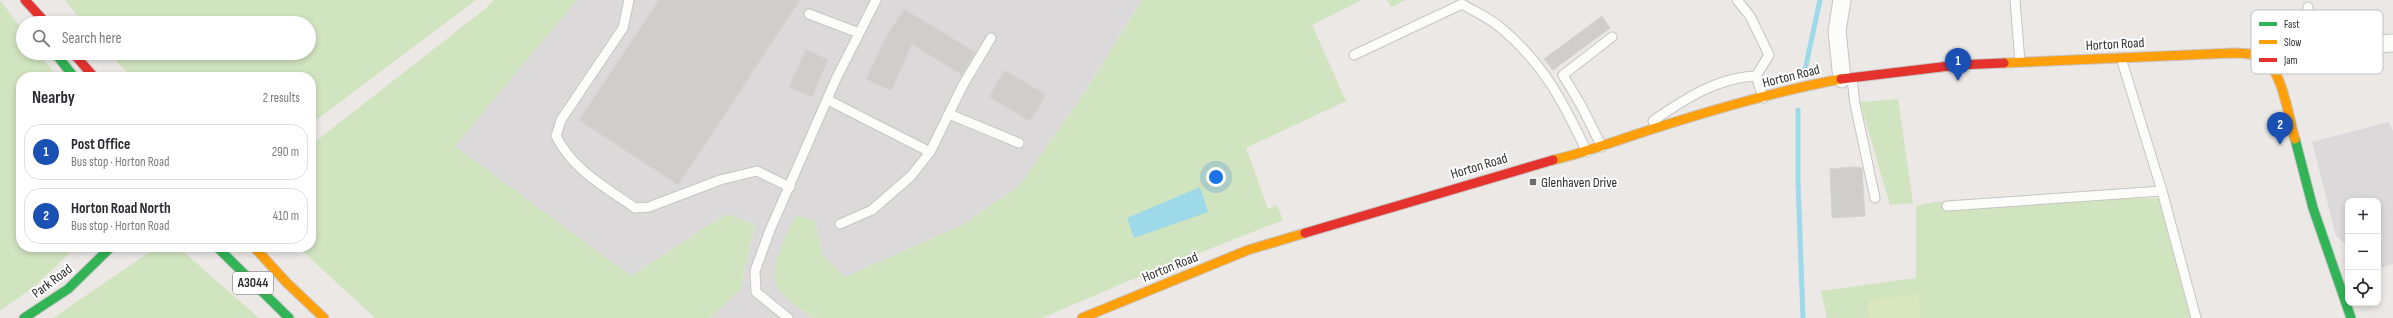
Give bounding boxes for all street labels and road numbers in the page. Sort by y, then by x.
street label: Horton Road [2085,34,2145,54]
street label: Horton Road [1761,61,1822,91]
street label: Horton Road [1448,149,1510,183]
street label: Horton Road [1140,248,1201,286]
street label: Park Road [28,260,76,302]
road number: A3044 [233,272,273,294]

